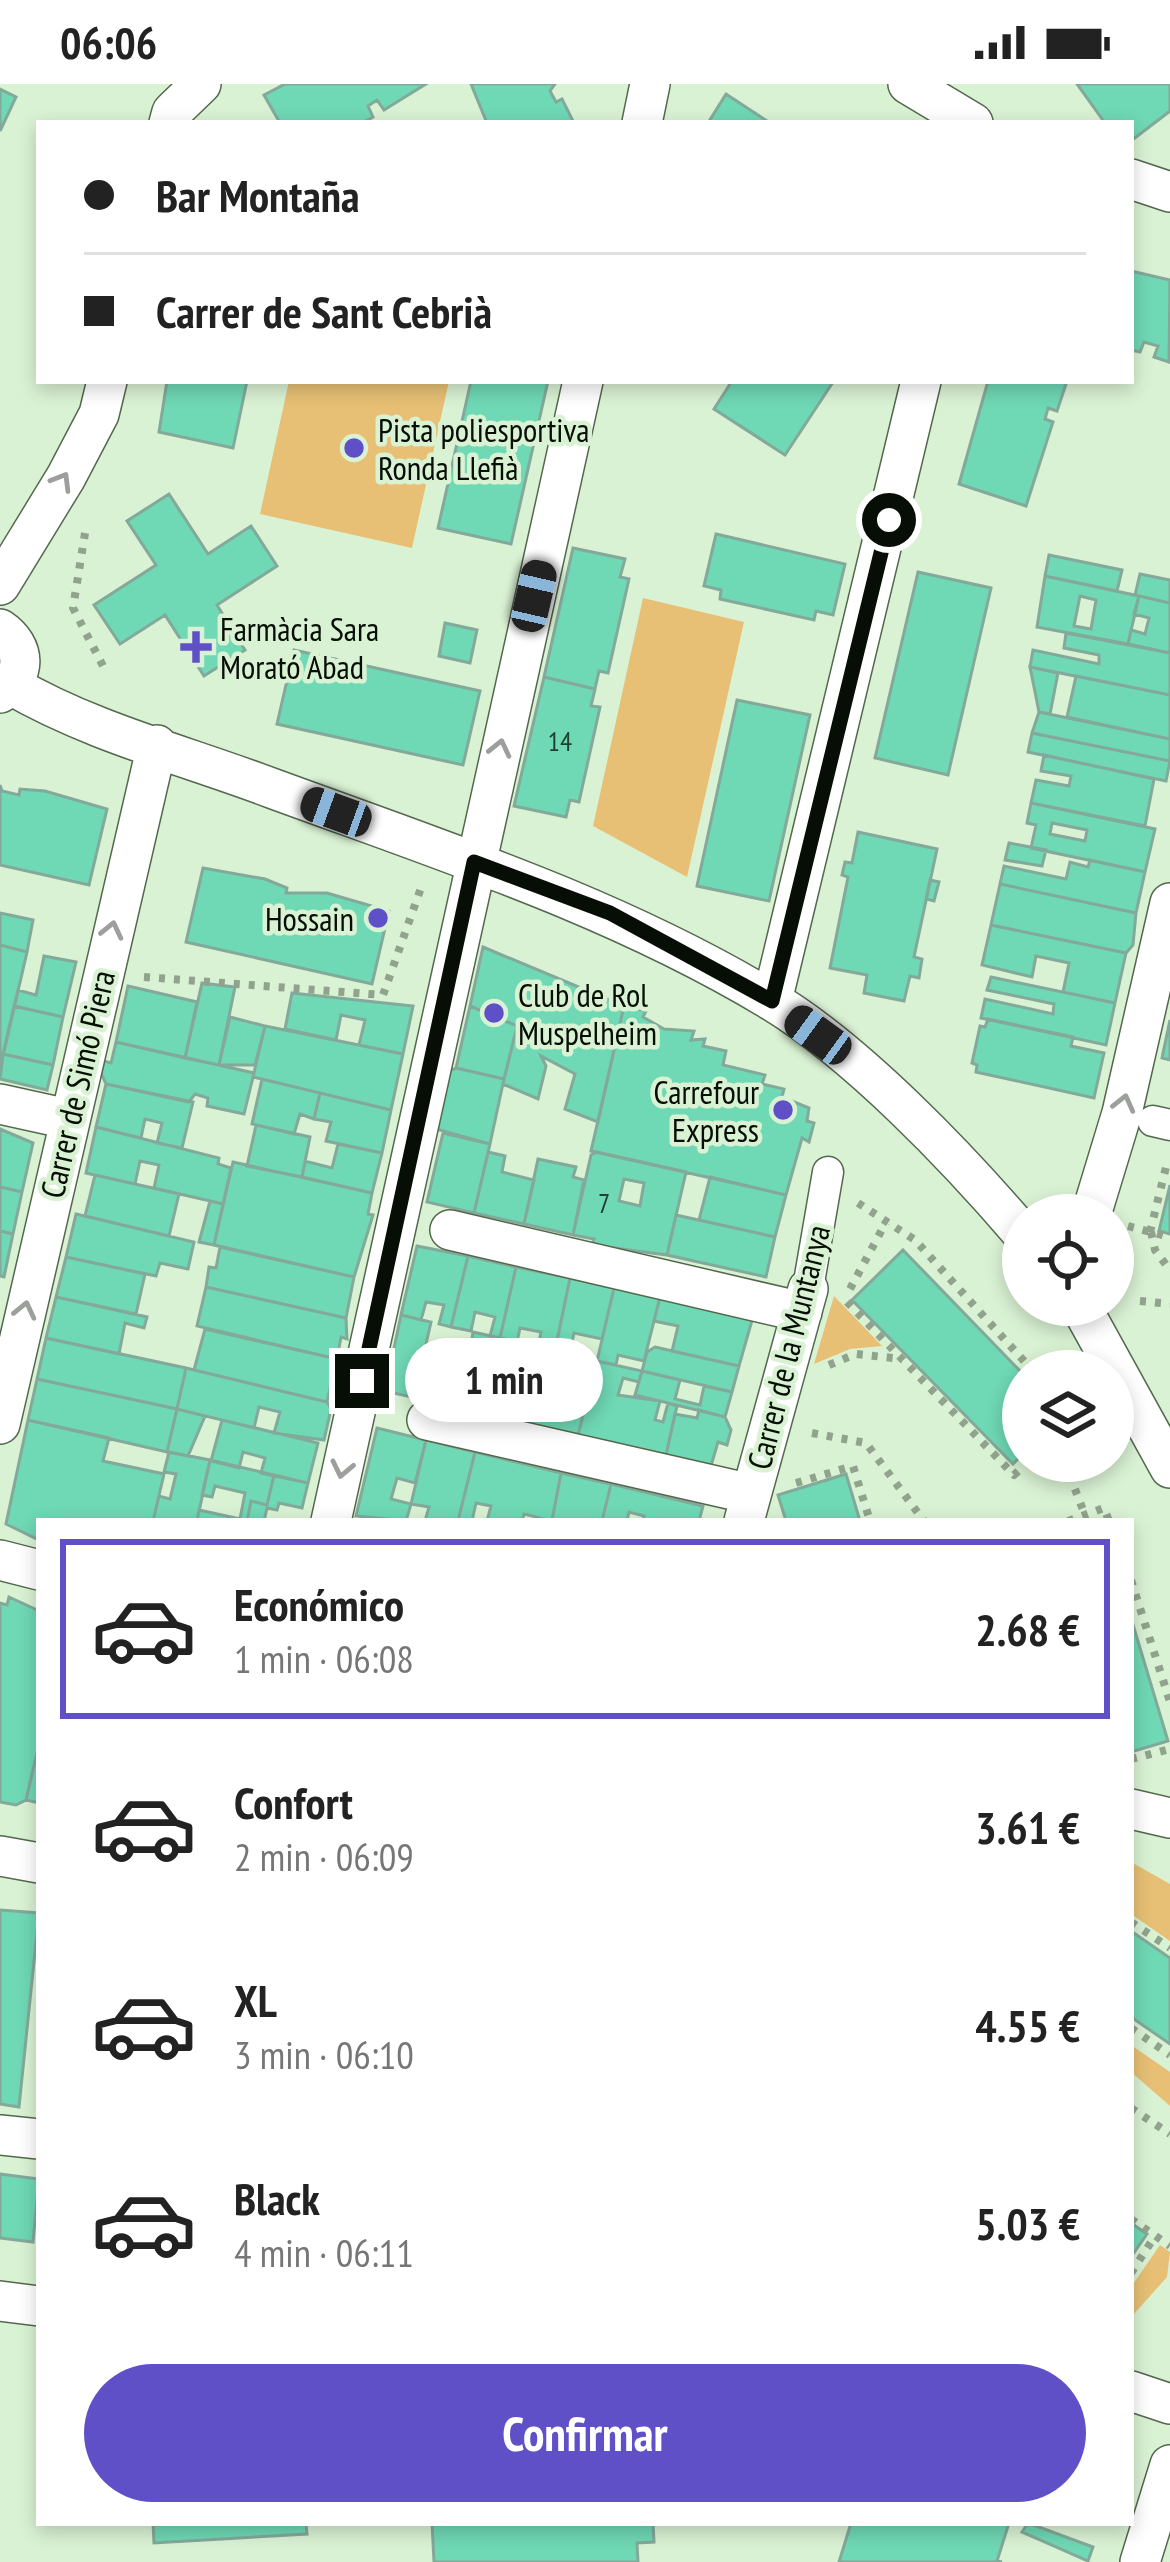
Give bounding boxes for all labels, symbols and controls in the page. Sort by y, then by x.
text: 06:06 [60,13,157,71]
text: Bar Montaña [156,166,360,224]
text: Carrer de Sant Cebrià [156,282,492,340]
place label: Pista poliesportiva Ronda Llefià [378,408,589,489]
marker: Pista poliesportiva Ronda Llefià [341,435,367,461]
one-way arrow [48,472,71,494]
route start [862,493,916,547]
car [508,557,560,635]
place label: Farmàcia Sara Morató Abad [220,607,379,688]
marker: Farmàcia Sara Morató Abad [183,634,209,660]
house number: 14 [548,724,572,758]
one-way arrow [486,739,511,759]
car [296,783,376,841]
place label: Hossain [265,897,354,940]
marker: Hossain [365,905,391,931]
one-way arrow [98,920,123,940]
street label: Carrer de Simó Piera [30,966,124,1202]
place label: Club de Rol Muspelheim [518,973,657,1054]
car [778,999,858,1071]
marker: Club de Rol Muspelheim [481,1000,507,1026]
place label: Carrefour Express [654,1070,759,1151]
one-way arrow [1110,1093,1135,1113]
marker: Carrefour Express [770,1097,796,1123]
house number: 7 [598,1186,610,1220]
map controls [1002,1194,1134,1482]
button: locate [1002,1194,1134,1326]
street label: Carrer de la Muntanya [737,1220,839,1474]
one-way arrow [12,1301,37,1321]
callout: 1 min [404,1339,602,1423]
button: layers [1002,1350,1134,1482]
route end [335,1354,389,1408]
text: 1 min [465,1354,543,1405]
one-way arrow [331,1459,356,1479]
icon: car [90,1575,198,1683]
text: Económico [234,1575,404,1633]
text: 2.68 € [975,1600,1080,1658]
text: 1 min · 06:08 [234,1633,414,1684]
icon: car [90,1773,198,1881]
text: Confort [234,1773,353,1831]
text: 3.61 € [975,1798,1080,1856]
text: 2 min · 06:09 [234,1831,414,1882]
icon: car [90,1971,198,2079]
text: XL [234,1971,277,2029]
text: 4.55 € [975,1996,1080,2054]
text: 3 min · 06:10 [234,2029,414,2080]
icon: car [90,2169,198,2277]
text: Black [234,2169,320,2227]
text: 5.03 € [975,2194,1080,2252]
text: 4 min · 06:11 [234,2227,414,2278]
button: Confirmar [84,2364,1086,2502]

